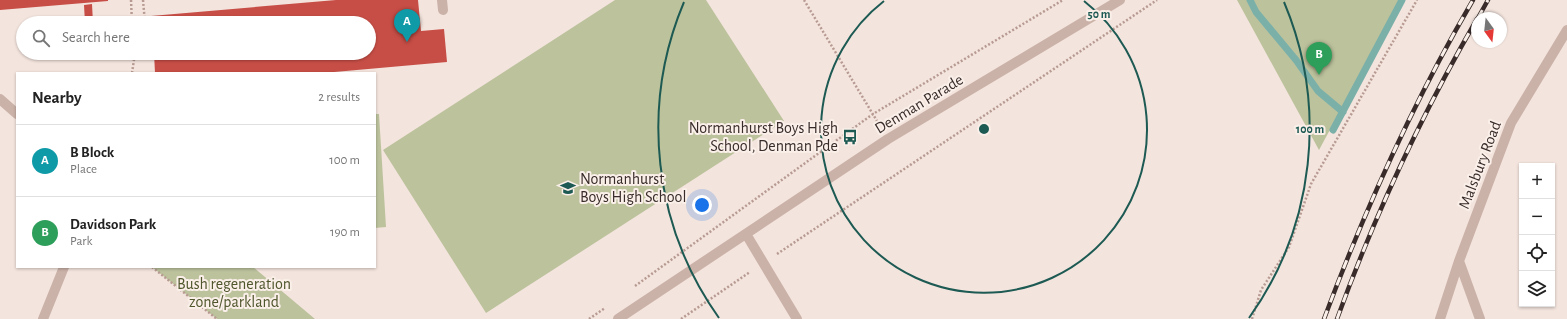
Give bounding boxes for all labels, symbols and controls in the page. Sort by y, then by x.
text: 50 m [1088,8,1111,20]
pin: A [394,9,420,42]
north arrow [1471,12,1507,48]
search box [16,16,376,60]
icon: search [30,27,52,49]
text: Search here [62,30,130,45]
pin: B [1306,42,1332,75]
street label: Denman Parade [872,71,966,137]
text: Nearby [32,89,82,106]
text: 2 results [318,91,360,104]
street label: Malsbury Road [1456,119,1505,211]
place label: Normanhurst Boys High School, Denman Pde [689,120,838,154]
centre of rings [977,122,991,136]
text: 100 m [1296,123,1324,135]
bus stop icon: Normanhurst Boys High School, Denman Pde [841,128,859,146]
text: B Block [70,145,114,160]
text: A [41,154,49,167]
text: 100 m [329,154,360,167]
text: Place [70,163,97,176]
map controls [1519,163,1555,307]
button: + [1519,163,1555,199]
place label: Normanhurst Boys High School [580,171,686,206]
school or university icon: Normanhurst Boys High School [559,179,577,197]
your location [692,195,712,215]
button: − [1519,199,1555,235]
text: Davidson Park [70,217,156,232]
text: B [41,226,49,239]
text: 190 m [330,226,360,239]
text: Park [70,235,92,248]
button: locate [1519,235,1555,271]
button: layers [1519,271,1555,307]
park label: Bush regeneration zone/parkland [177,276,291,310]

